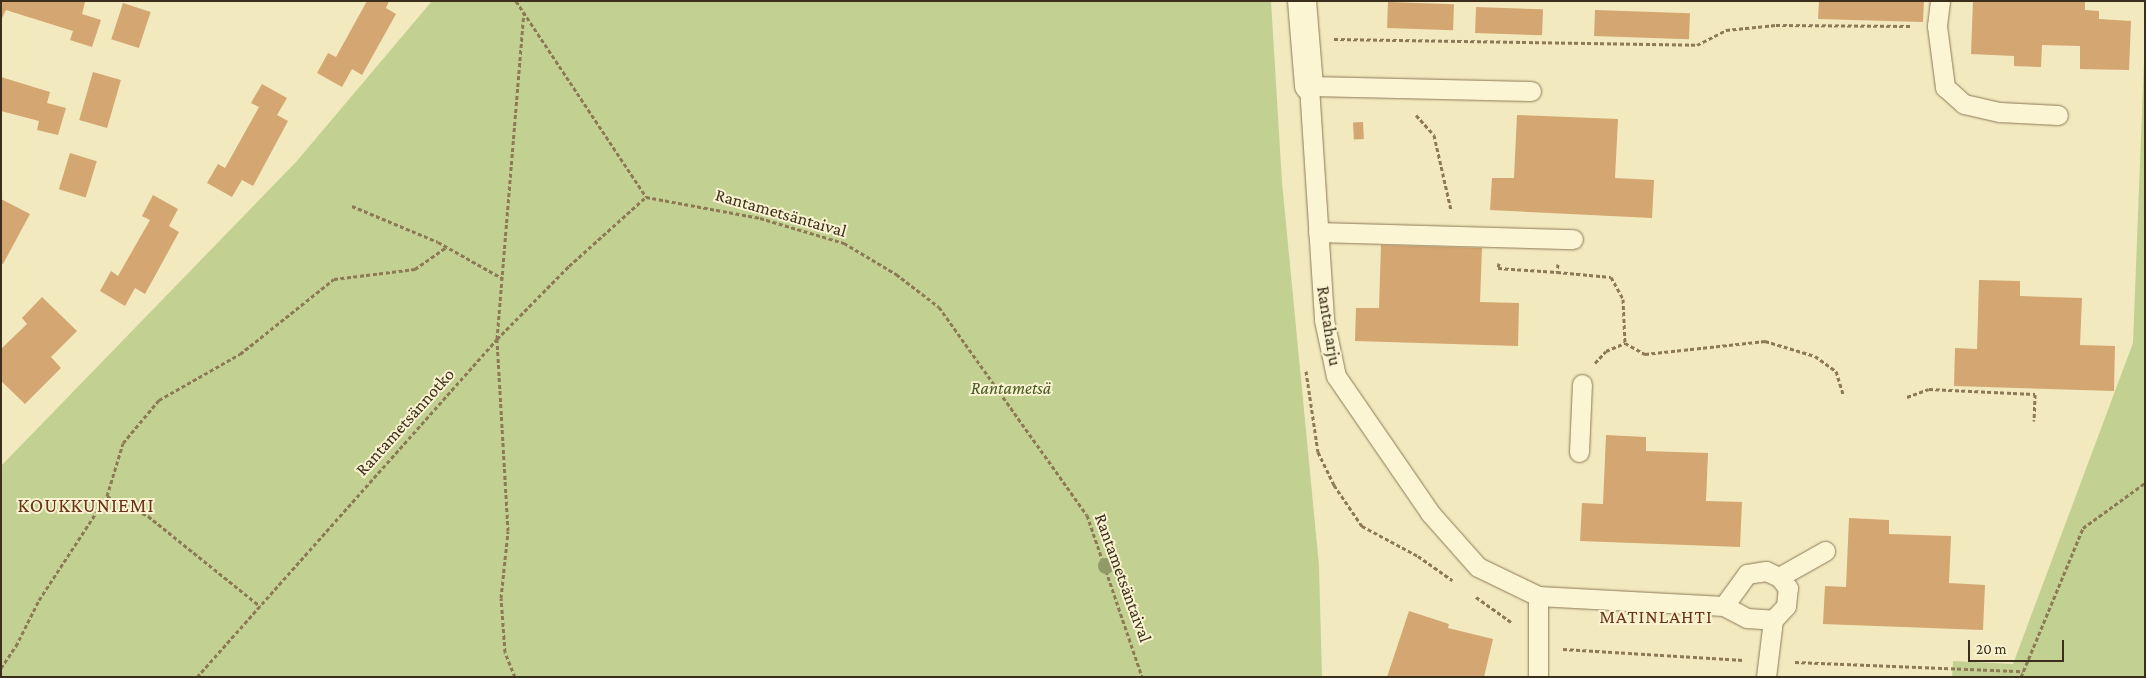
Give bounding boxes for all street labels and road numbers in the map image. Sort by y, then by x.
street label: Rantametsäntaival [713,184,849,242]
street label: Rantaharju [1312,285,1346,367]
street label: Rantametsännotko [351,364,459,480]
street label: Rantametsäntaival [1090,511,1156,645]

